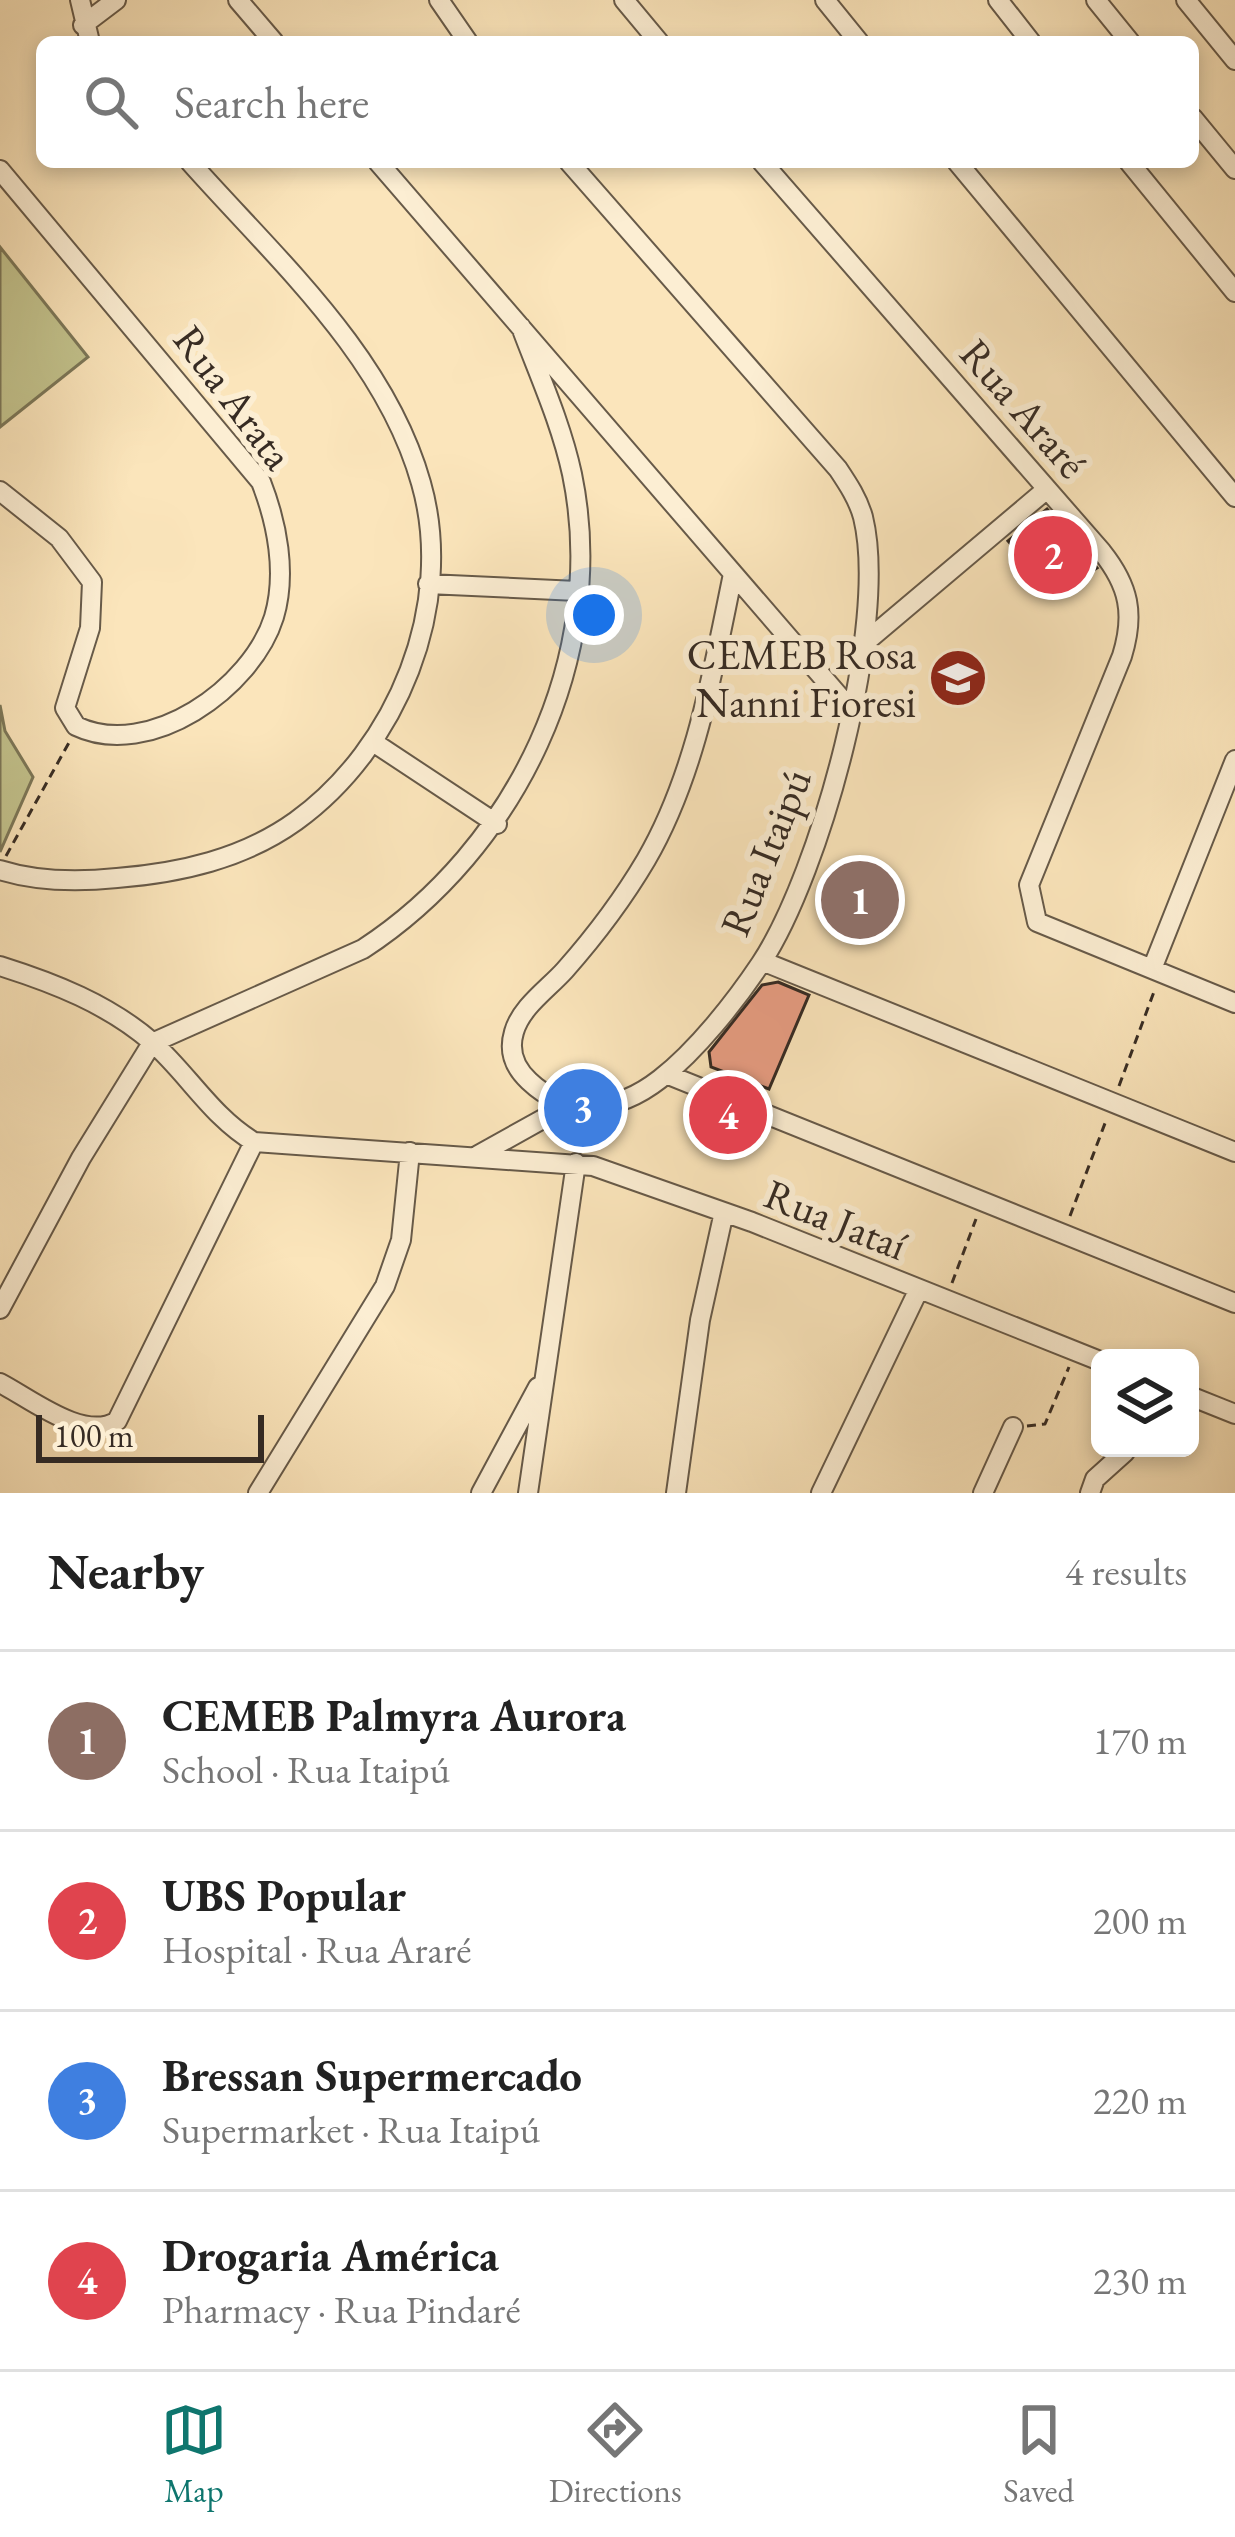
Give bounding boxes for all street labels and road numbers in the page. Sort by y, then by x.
street label: Rua Arata [161,314,306,481]
street label: Rua Araré [948,327,1099,490]
street label: Rua Itaipú [707,760,824,944]
street label: Rua Jataí [757,1166,916,1273]

